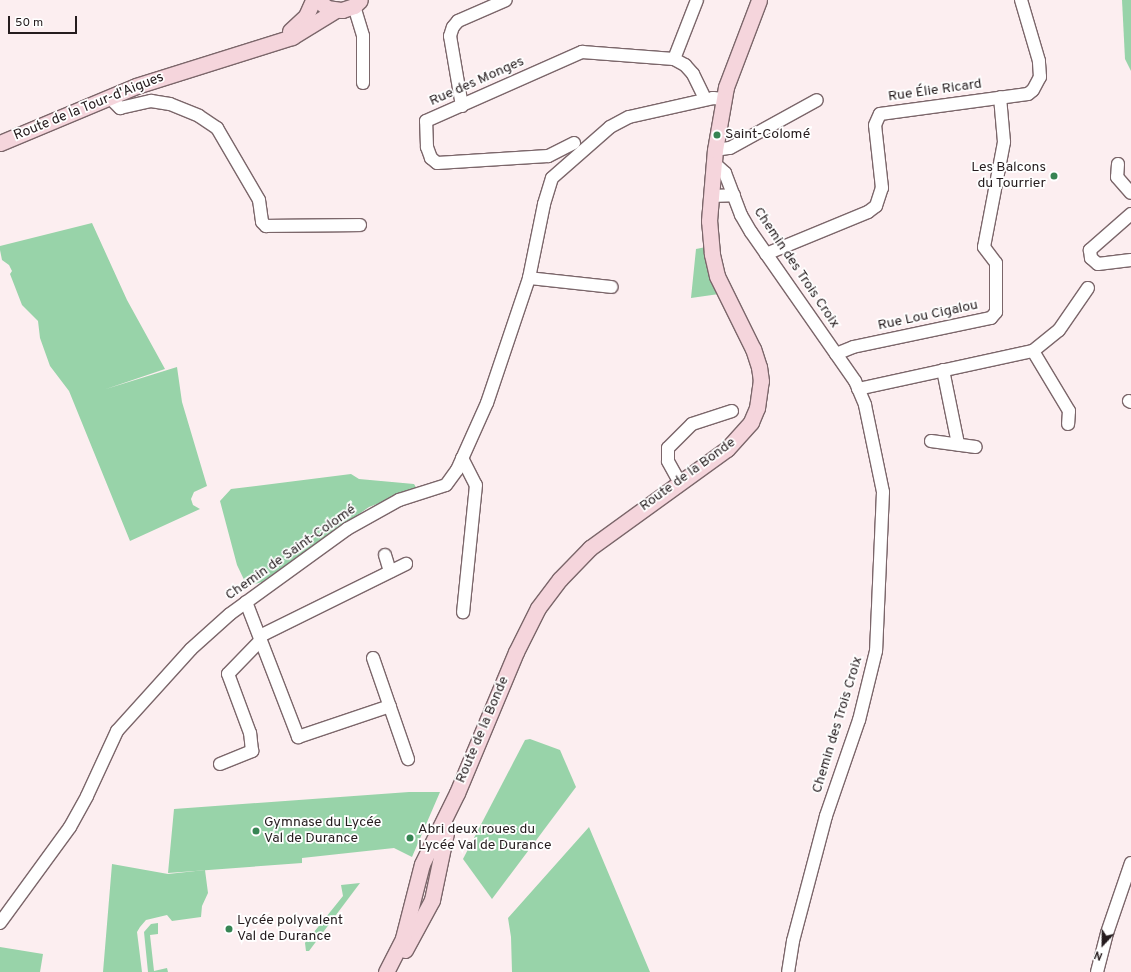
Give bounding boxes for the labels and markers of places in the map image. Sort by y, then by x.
place label: Saint-Colomé [725,127,810,143]
marker: Saint-Colomé [712,130,722,140]
place label: Les Balcons du Tourrier [971,160,1046,192]
marker: Les Balcons du Tourrier [1049,171,1059,181]
place label: Gymnase du Lycée Val de Durance [264,815,381,848]
place label: Abri deux roues du Lycée Val de Durance [418,822,552,854]
marker: Gymnase du Lycée Val de Durance [251,826,261,836]
marker: Abri deux roues du Lycée Val de Durance [405,833,415,843]
place label: Lycée polyvalent Val de Durance [237,913,343,946]
marker: Lycée polyvalent Val de Durance [224,924,234,934]

